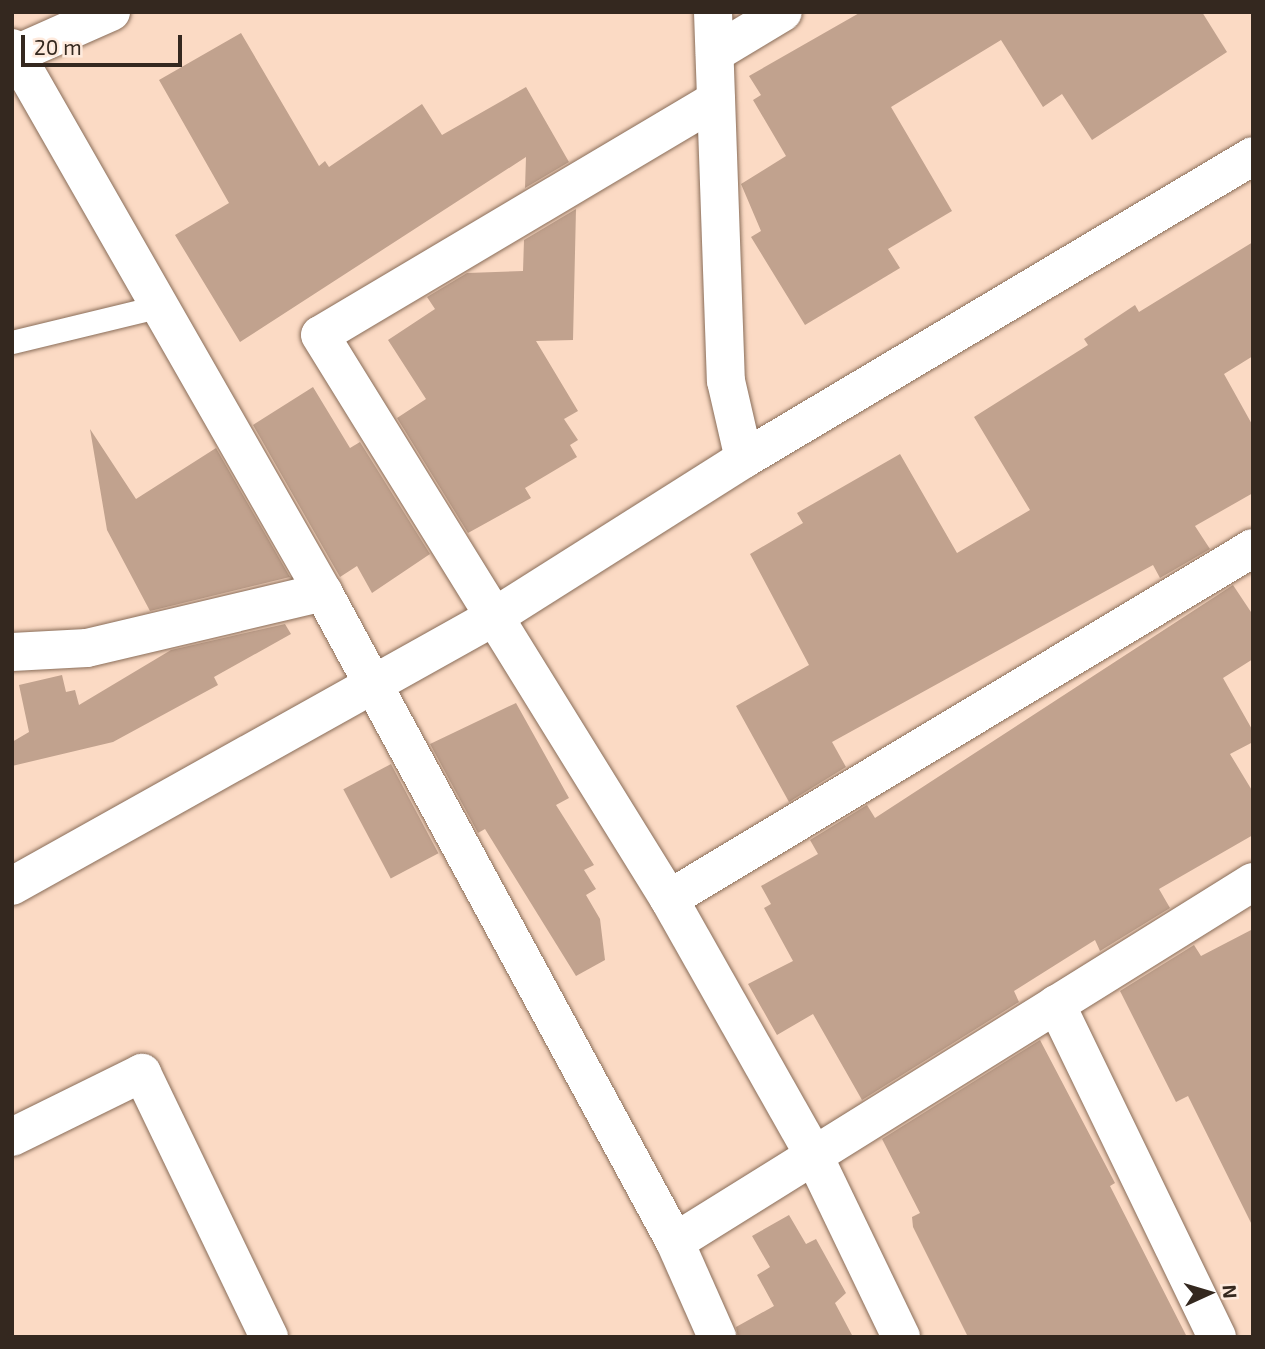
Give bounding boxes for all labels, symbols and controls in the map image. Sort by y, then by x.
scale bar [24,21,186,65]
text: 20 m [34,34,82,59]
north arrow [1174,1258,1244,1328]
text: N [1218,1284,1242,1299]

